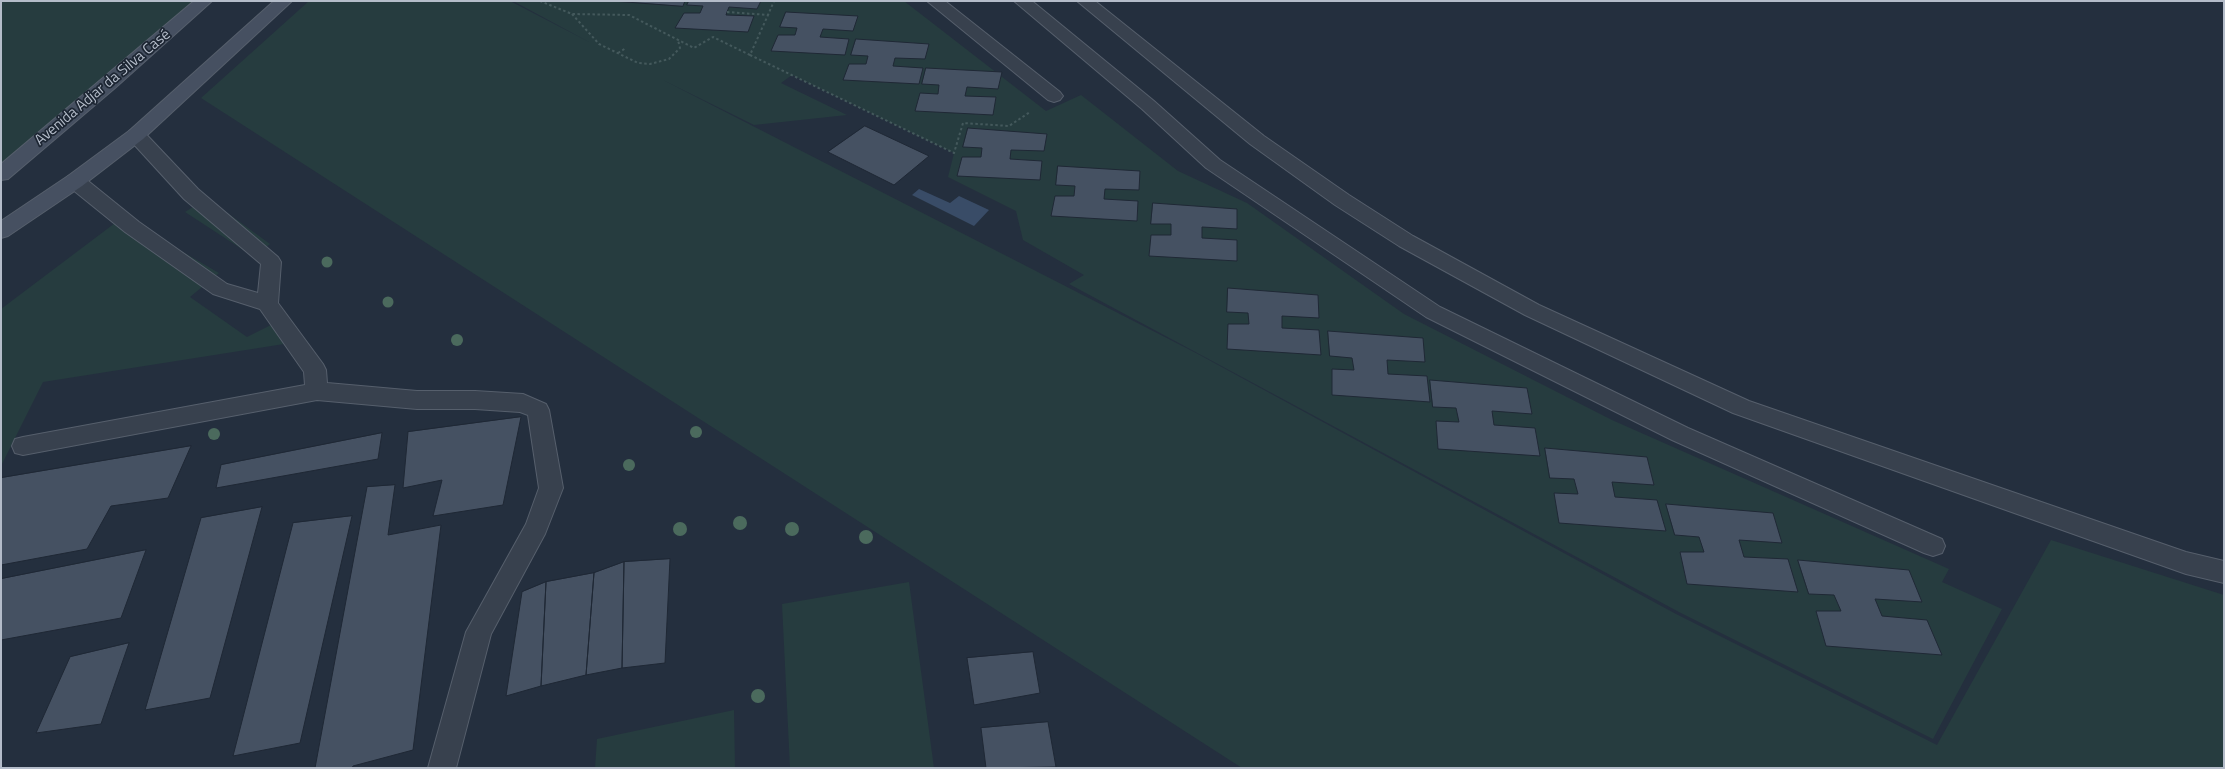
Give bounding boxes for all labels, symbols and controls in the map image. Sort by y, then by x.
street label: Avenida Adjar da Silva Casé [32,26,174,150]

